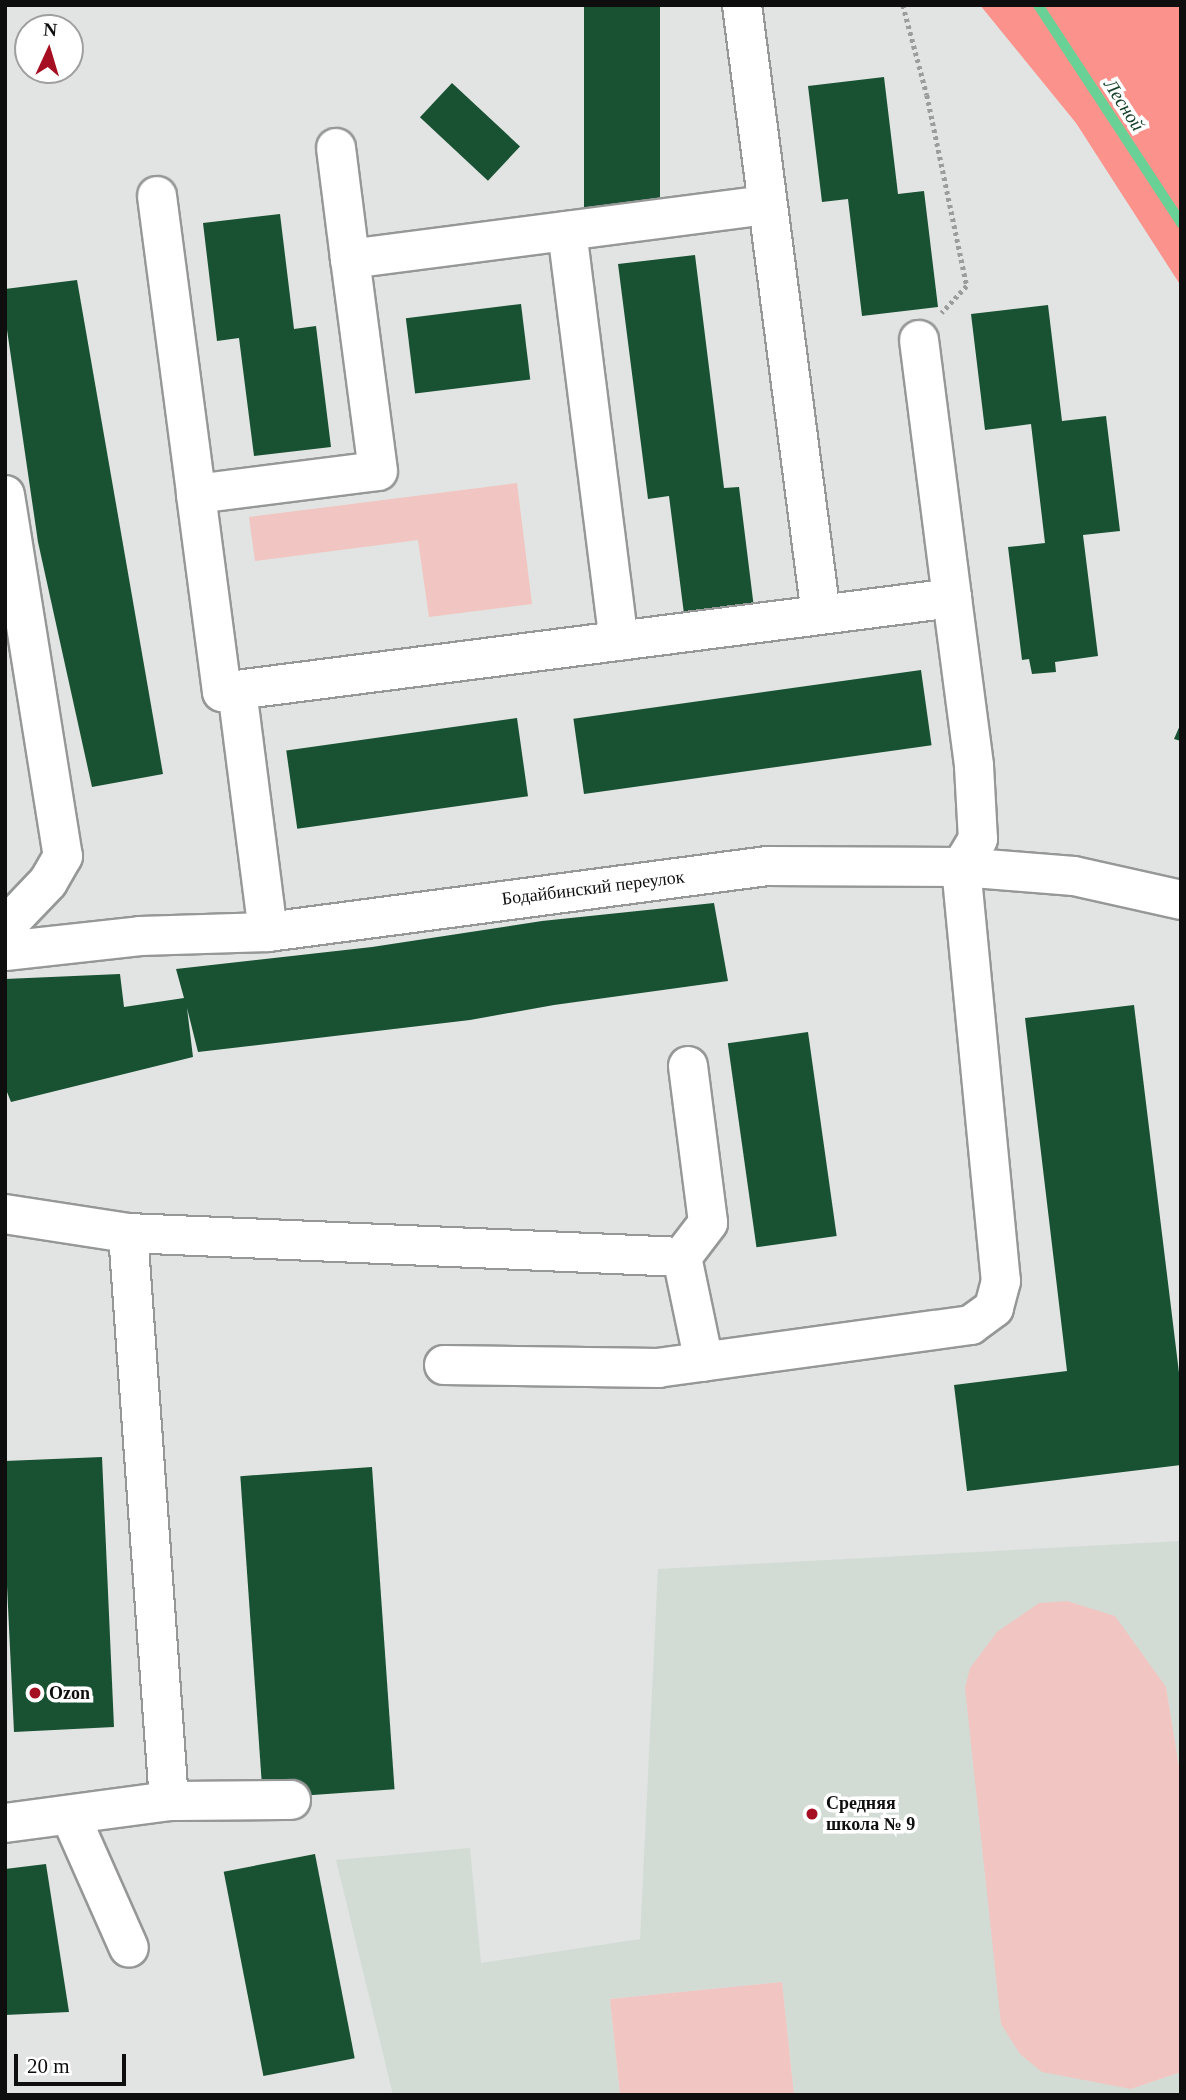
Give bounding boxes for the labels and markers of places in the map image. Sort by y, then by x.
place label: Ozon [49,1682,90,1704]
marker: Ozon [27,1685,43,1701]
place label: Средняя школа № 9 [826,1793,915,1836]
marker: Средняя школа № 9 [804,1806,820,1822]

